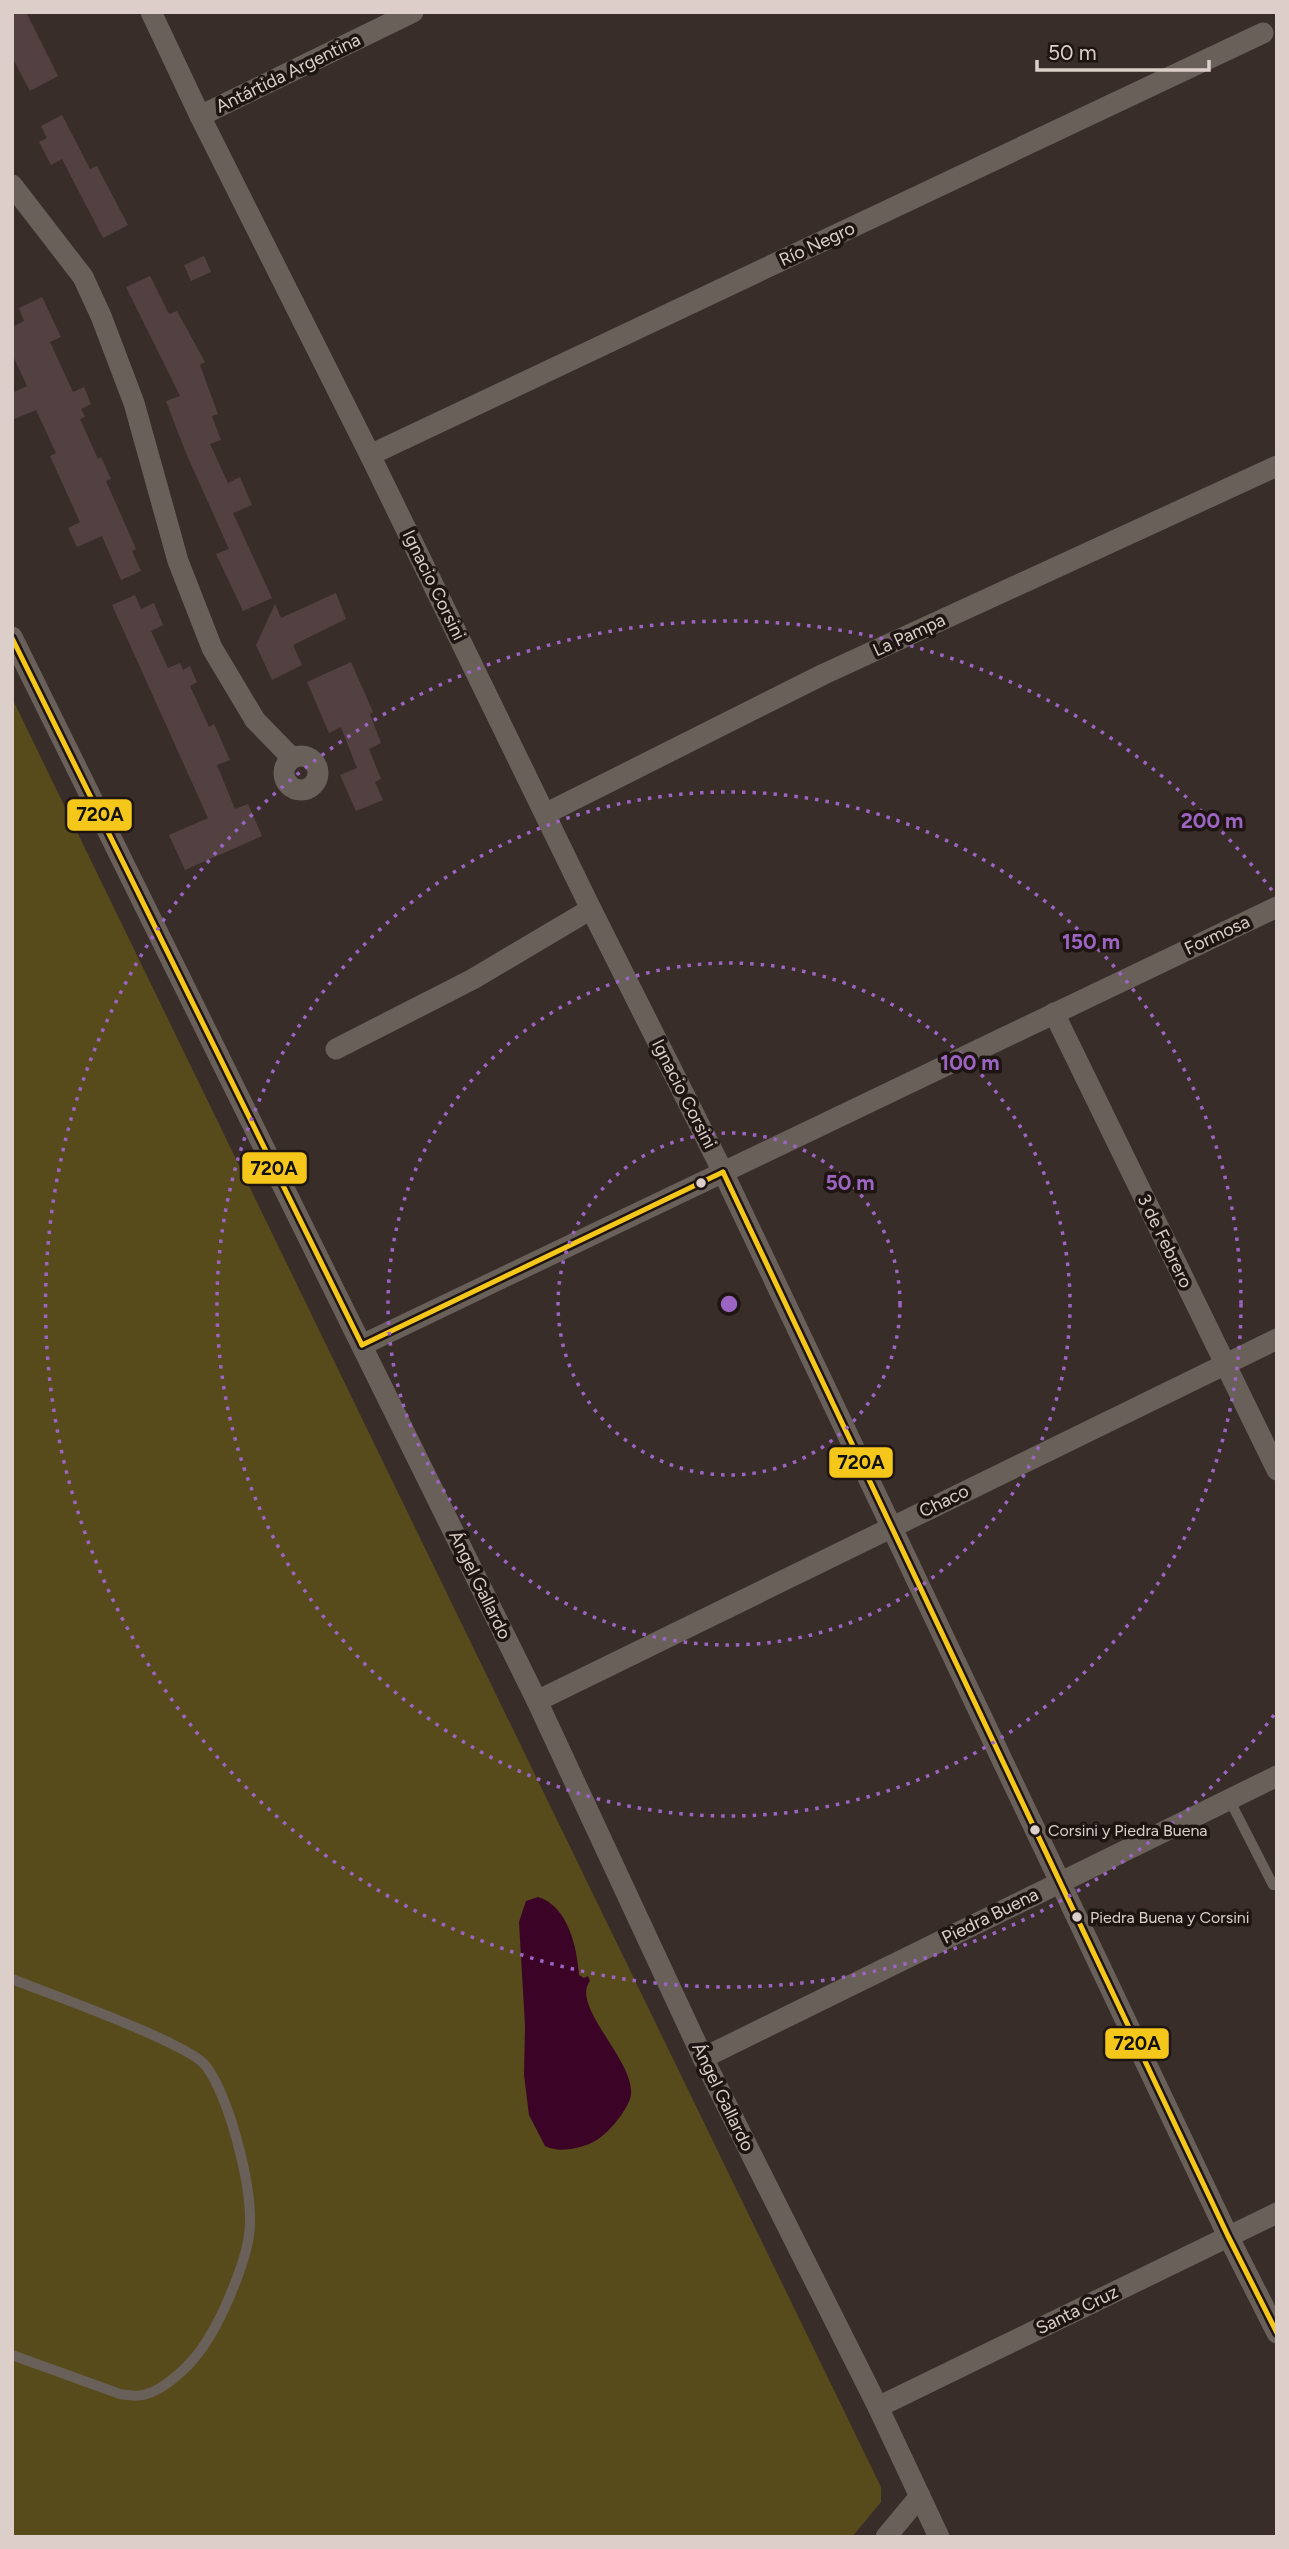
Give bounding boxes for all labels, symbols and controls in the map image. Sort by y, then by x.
street label: Antártida Argentina [212,28,364,118]
scale bar [1037,28,1208,72]
text: 50 m [1048,40,1097,65]
street label: Río Negro [776,217,858,271]
street label: Ignacio Corsini [398,526,470,644]
street label: La Pampa [869,609,949,661]
line badge: 720A [66,798,133,832]
text: 720A [76,803,124,826]
text: 200 m [1181,808,1243,833]
street label: Formosa [1181,910,1253,960]
text: 150 m [1062,929,1120,954]
street label: Ignacio Corsini [647,1036,721,1152]
text: 100 m [940,1050,1000,1075]
line badge: 720A [241,1151,308,1185]
text: 720A [250,1157,298,1180]
text: 50 m [825,1170,875,1195]
unlabelled marker [694,1176,708,1190]
street label: 3 de Febrero [1133,1191,1197,1291]
centre of rings [717,1292,741,1316]
line badge: 720A [828,1446,894,1479]
text: 720A [837,1451,885,1474]
street label: Chaco [916,1480,972,1522]
street label: Ángel Gallardo [444,1527,516,1643]
place label: Corsini y Piedra Buena [1048,1821,1208,1840]
marker: Corsini y Piedra Buena [1028,1823,1042,1837]
street label: Piedra Buena [938,1883,1042,1949]
place label: Piedra Buena y Corsini [1090,1908,1250,1927]
marker: Piedra Buena y Corsini [1070,1910,1084,1924]
line badge: 720A [1104,2027,1170,2060]
text: 720A [1113,2032,1161,2055]
street label: Ángel Gallardo [687,2039,759,2155]
street label: Santa Cruz [1032,2281,1122,2339]

